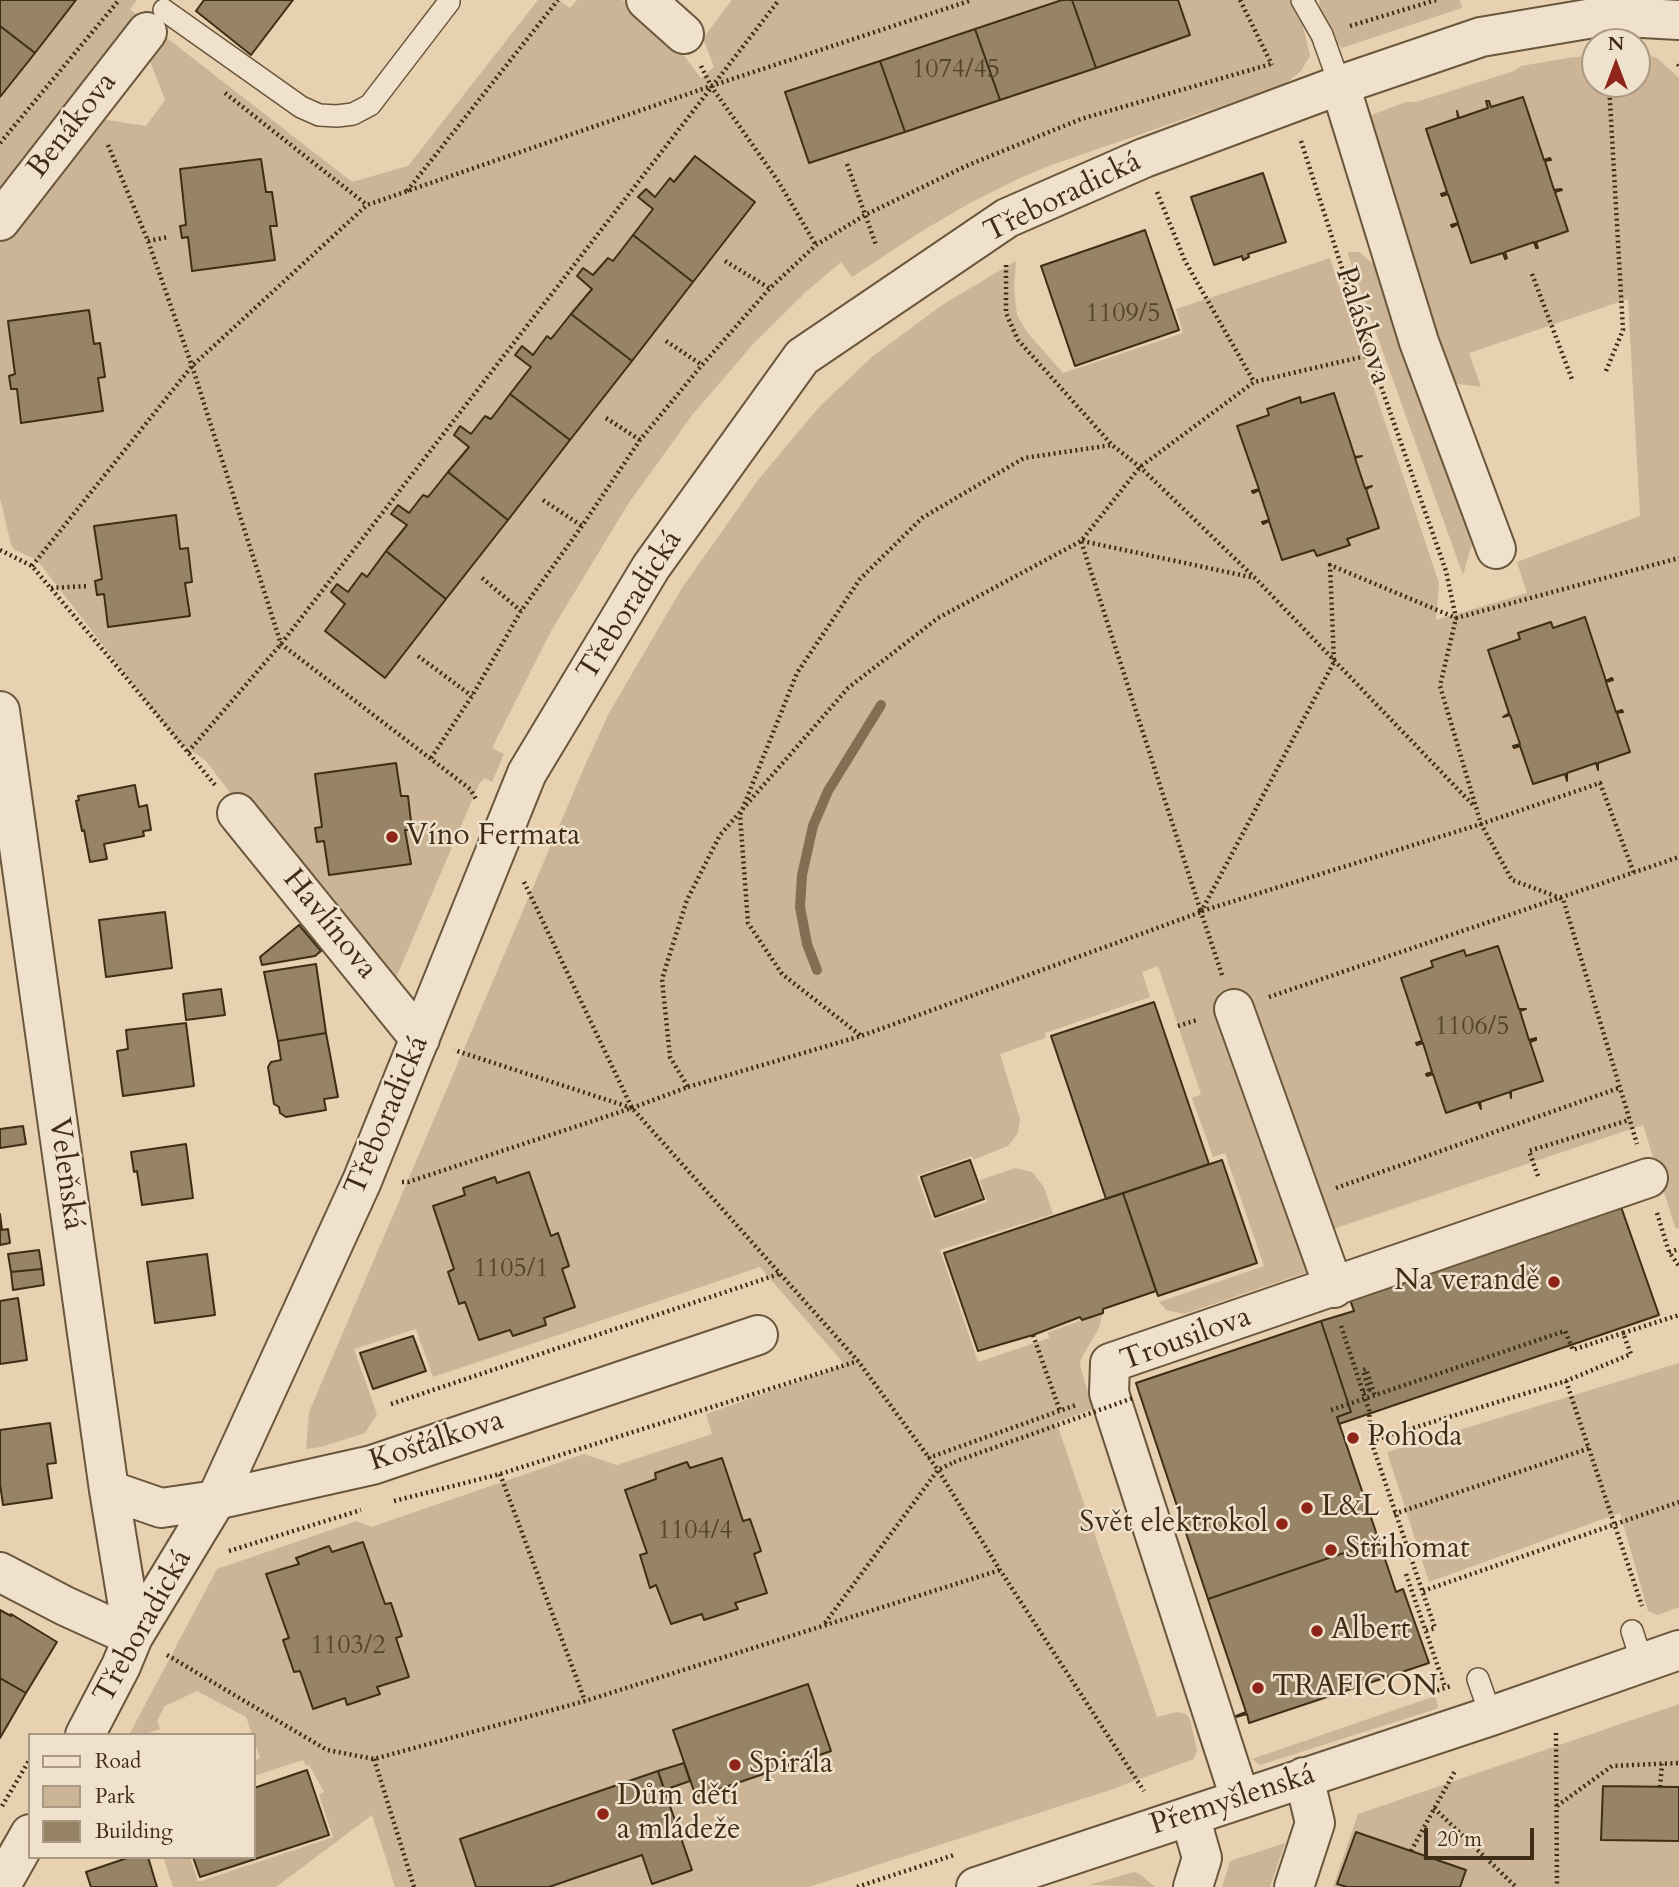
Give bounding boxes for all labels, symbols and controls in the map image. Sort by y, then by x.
north arrow [1581,28,1651,98]
text: N [1608,31,1624,57]
house number: 1074/45 [912,55,1000,87]
street label: Benákova [21,66,125,186]
street label: Třeboradická [979,145,1147,251]
street label: Paláskova [1326,263,1398,389]
house number: 1109/5 [1085,299,1161,331]
street label: Třeboradická [571,524,691,688]
place label: Víno Fermata [406,819,580,855]
marker: Víno Fermata [384,829,400,845]
street label: Havlínova [274,863,384,987]
house number: 1106/5 [1434,1012,1510,1044]
street label: Třeboradická [338,1031,438,1201]
street label: Veleňská [39,1116,91,1232]
house number: 1105/1 [473,1254,549,1286]
place label: Na verandě [1394,1264,1540,1300]
marker: Na verandě [1546,1274,1562,1290]
street label: Trousilova [1116,1300,1256,1380]
street label: Košťálkova [365,1403,509,1481]
place label: Pohoda [1367,1420,1463,1456]
marker: Pohoda [1345,1430,1361,1446]
place label: L&L [1321,1490,1380,1526]
marker: L&L [1299,1500,1315,1516]
place label: Svět elektrokol [1079,1506,1268,1542]
house number: 1104/4 [657,1516,733,1548]
marker: Svět elektrokol [1274,1516,1290,1532]
place label: Střihomat [1345,1532,1469,1568]
marker: Střihomat [1323,1542,1339,1558]
street label: Třeboradická [87,1544,201,1710]
place label: Albert [1331,1613,1410,1649]
marker: Albert [1309,1623,1325,1639]
house number: 1103/2 [310,1631,386,1663]
place label: TRAFICON [1272,1670,1438,1706]
marker: TRAFICON [1250,1680,1266,1696]
legend [28,1733,256,1859]
text: Road [95,1747,141,1776]
place label: Spirála [749,1747,833,1783]
marker: Spirála [727,1757,743,1773]
street label: Přemyšlenská [1146,1757,1320,1845]
place label: Dům dětí a mládeže [617,1779,741,1850]
text: Park [95,1782,135,1811]
marker: Dům dětí a mládeže [595,1806,611,1822]
scale bar [1427,1814,1537,1858]
text: Building [95,1817,173,1846]
text: 20 m [1437,1825,1482,1854]

